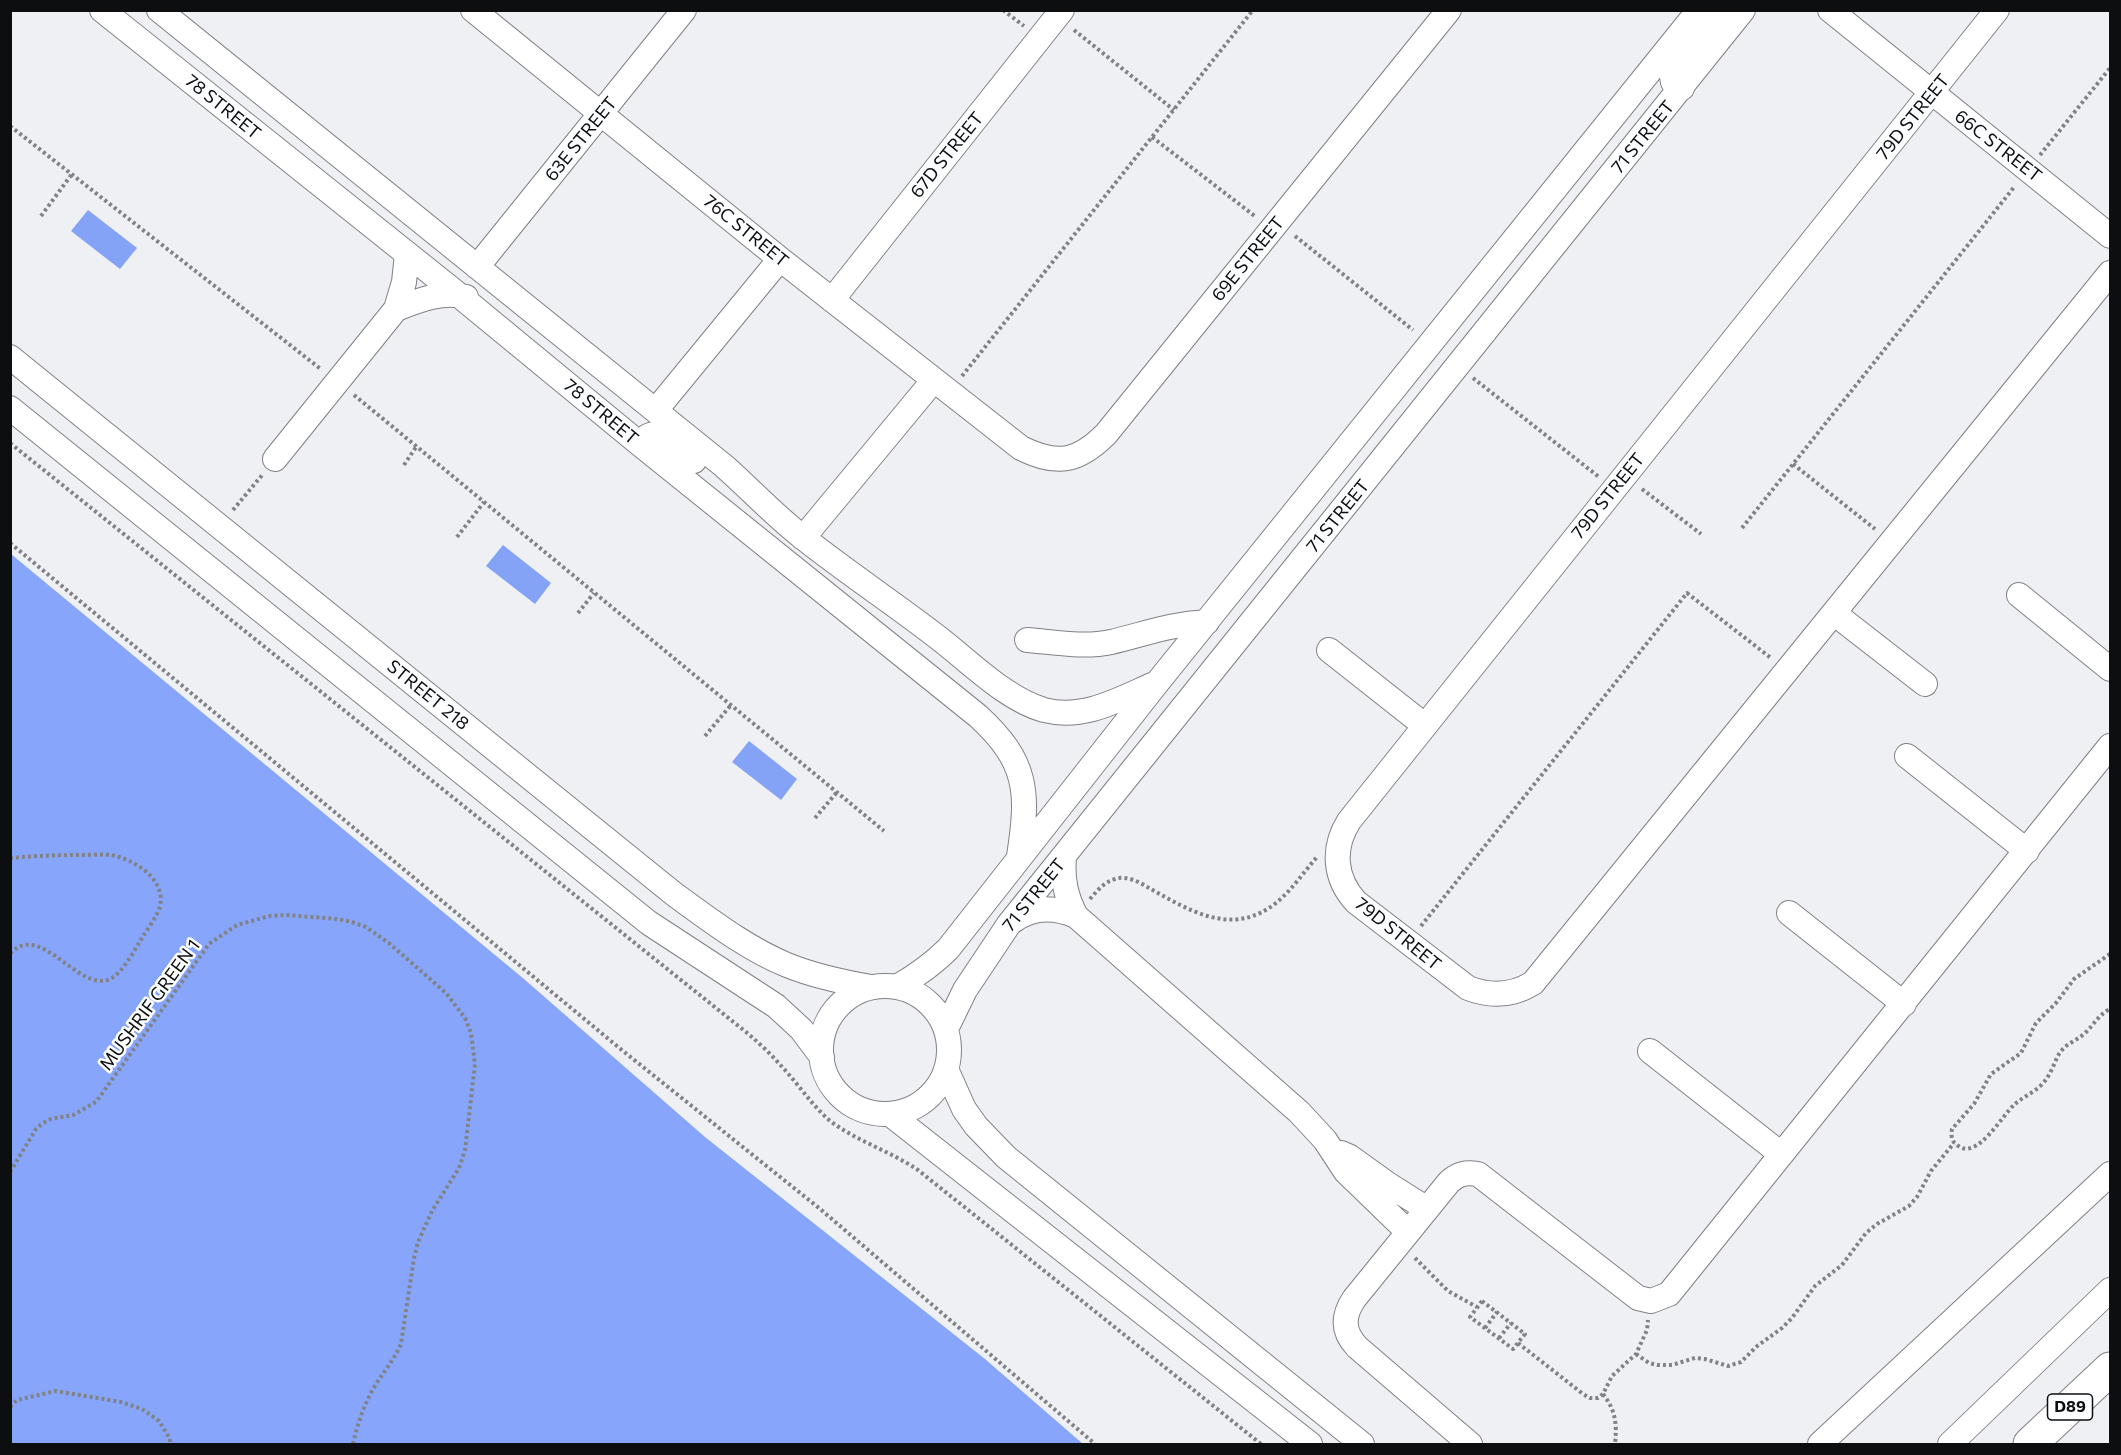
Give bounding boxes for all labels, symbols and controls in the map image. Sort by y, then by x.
street label: 78 STREET [181,70,265,144]
street label: 79D STREET [1872,70,1954,164]
street label: 63E STREET [540,93,622,185]
street label: 71 STREET [1607,96,1679,178]
street label: 66C STREET [1950,105,2046,187]
street label: 67D STREET [906,108,988,202]
street label: 76C STREET [699,190,793,272]
street label: 69E STREET [1207,212,1289,306]
street label: 78 STREET [559,375,643,449]
street label: 79D STREET [1567,449,1649,543]
street label: 71 STREET [1302,475,1374,557]
street label: STREET 218 [383,655,473,735]
street label: 71 STREET [998,854,1070,936]
street label: 79D STREET [1351,893,1445,975]
street label: MUSHRIF GREEN 1 [95,935,205,1075]
road number: D89 [2048,1394,2092,1420]

